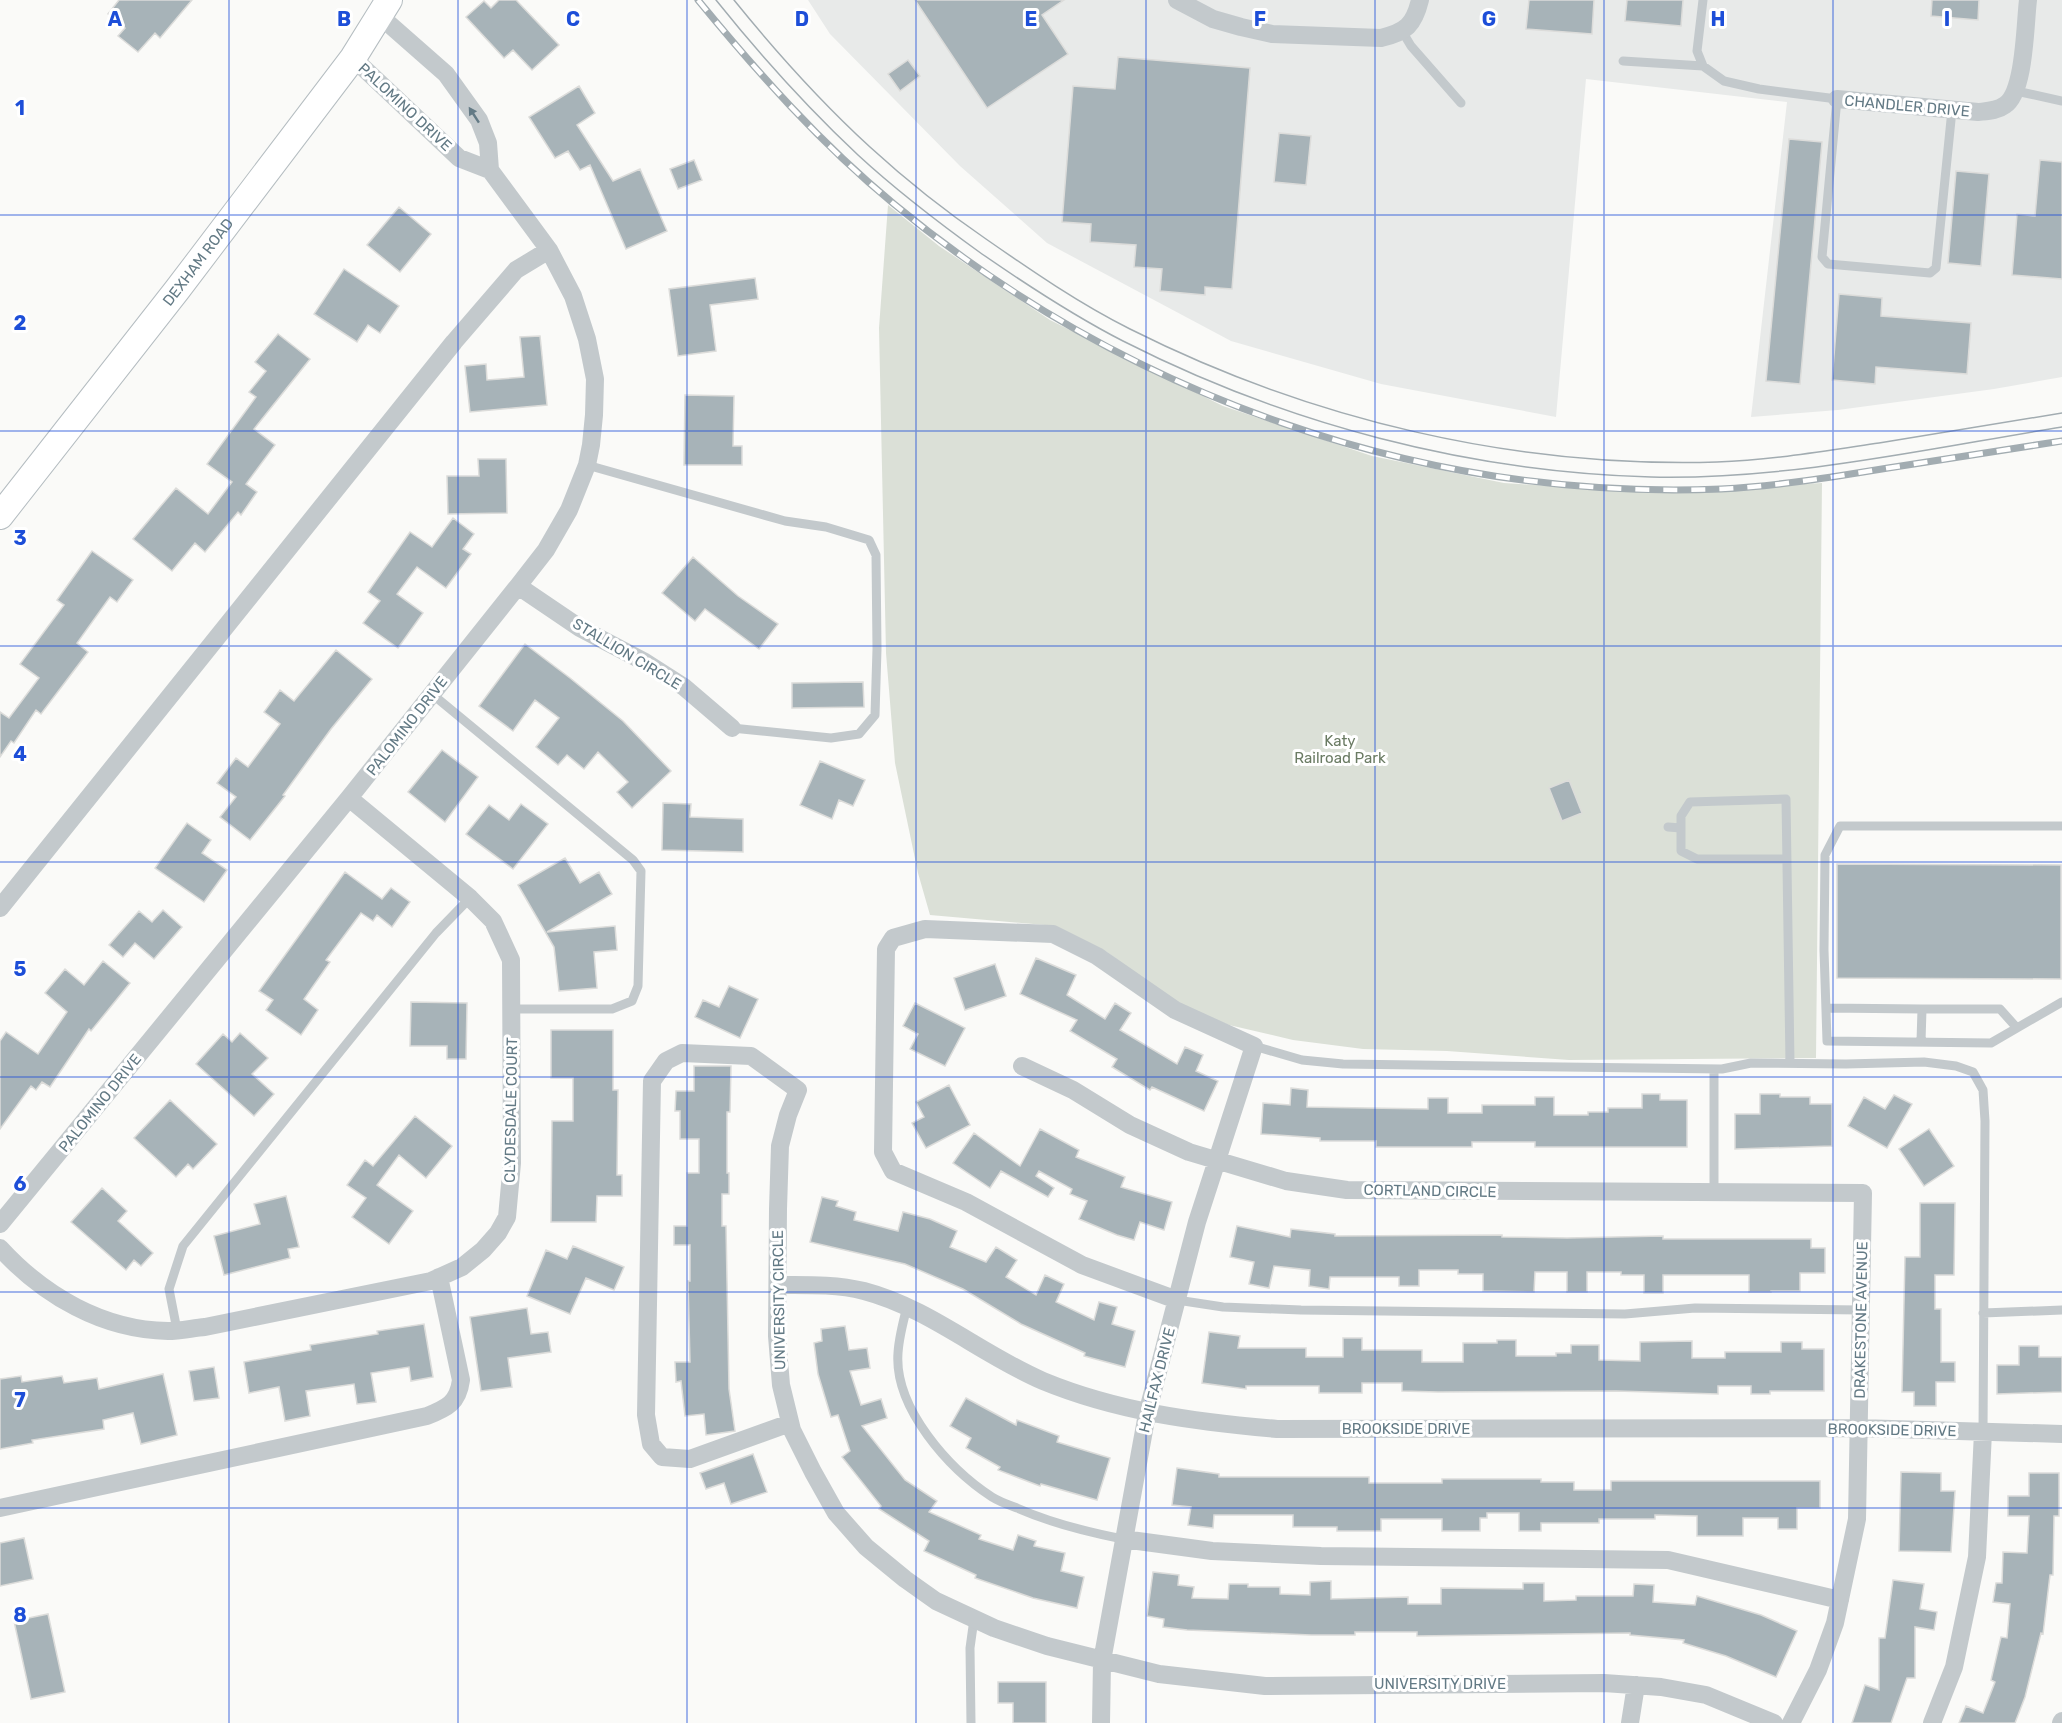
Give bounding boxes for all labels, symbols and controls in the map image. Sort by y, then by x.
text: A [108,7,123,31]
text: B [337,7,351,31]
text: C [566,7,580,31]
text: D [795,7,809,31]
text: E [1025,7,1037,31]
text: F [1254,7,1266,31]
text: G [1482,7,1496,31]
text: H [1711,7,1725,31]
text: I [1944,7,1950,31]
street label: PALOMINO DRIVE [355,59,455,155]
street label: CHANDLER DRIVE [1844,92,1970,120]
text: 1 [15,96,25,120]
one-way arrow [469,107,480,123]
street label: DEXHAM ROAD [159,215,237,310]
text: 2 [14,311,27,335]
text: 3 [13,526,27,550]
street label: STALLION CIRCLE [569,614,685,694]
street label: PALOMINO DRIVE [363,673,451,779]
park label: Katy Railroad Park [1294,732,1386,767]
text: 4 [13,742,27,766]
text: 5 [14,957,27,981]
street label: CLYDESDALE COURT [501,1037,521,1183]
street label: PALOMINO DRIVE [55,1050,145,1156]
text: 6 [13,1172,27,1196]
street label: CORTLAND CIRCLE [1363,1181,1497,1201]
street label: UNIVERSITY CIRCLE [769,1230,789,1370]
street label: DRAKESTONE AVENUE [1851,1241,1871,1399]
street label: HAILFAX DRIVE [1135,1326,1179,1434]
text: 7 [14,1388,26,1412]
street label: BROOKSIDE DRIVE [1342,1420,1470,1438]
street label: BROOKSIDE DRIVE [1828,1420,1956,1440]
text: 8 [13,1603,27,1627]
street label: UNIVERSITY DRIVE [1374,1675,1506,1693]

